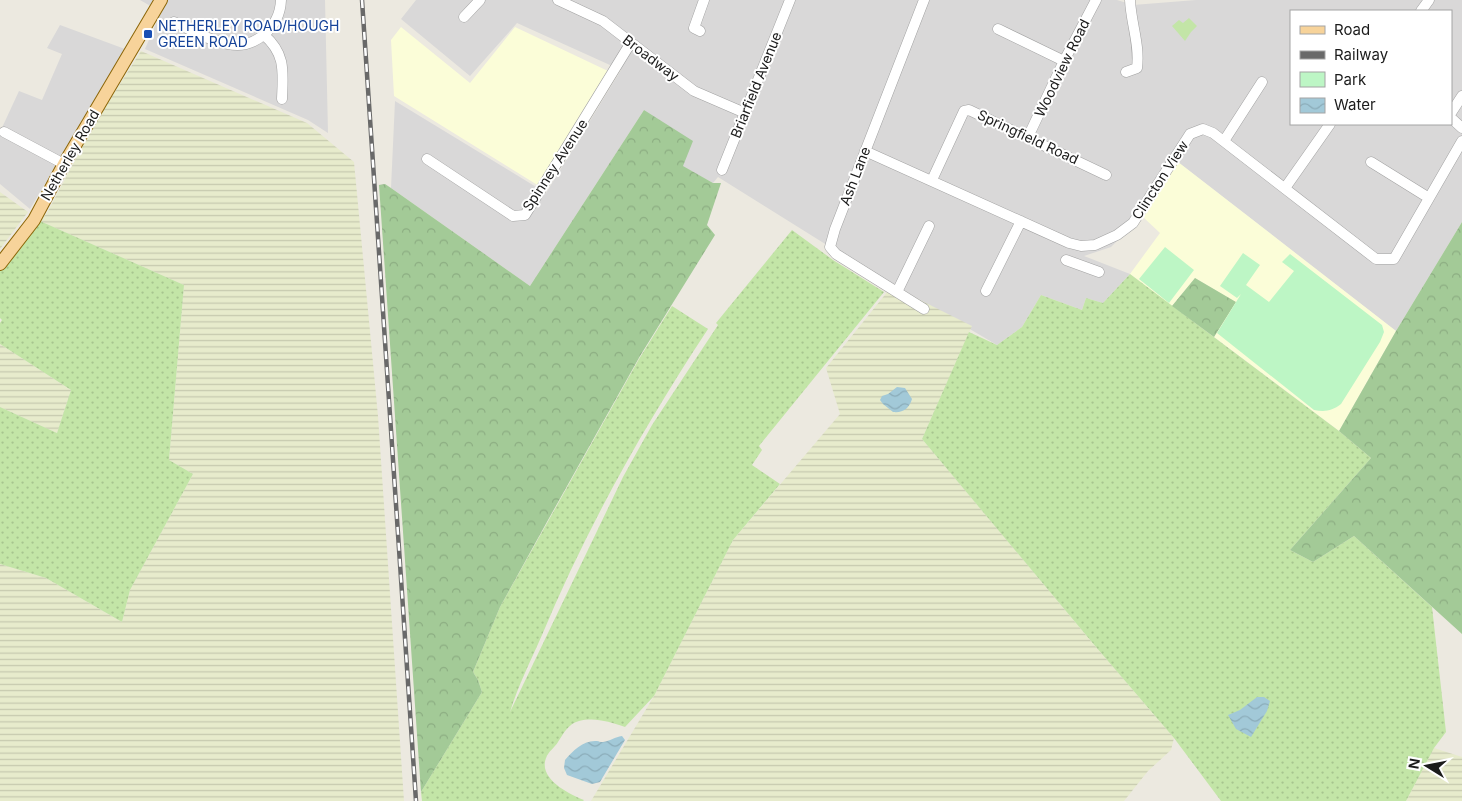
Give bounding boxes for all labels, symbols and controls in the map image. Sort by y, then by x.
legend [1290,10,1452,125]
street label: Woodview Road [1030,16,1093,120]
place label: NETHERLEY ROAD/HOUGH GREEN ROAD [158,17,339,50]
text: Road [1334,20,1370,39]
marker: NETHERLEY ROAD/HOUGH GREEN ROAD [142,28,154,40]
street label: Briarfield Avenue [726,29,785,140]
street label: Broadway [620,31,683,84]
text: Railway [1334,45,1389,64]
text: Park [1334,70,1367,89]
text: Water [1334,95,1376,114]
street label: Netherley Road [37,106,102,203]
street label: Springfield Road [975,106,1082,167]
street label: Spinney Avenue [518,115,591,214]
street label: Clincton View [1128,137,1191,222]
street label: Ash Lane [836,144,873,208]
north arrow [1402,741,1452,791]
text: N [1404,757,1423,770]

